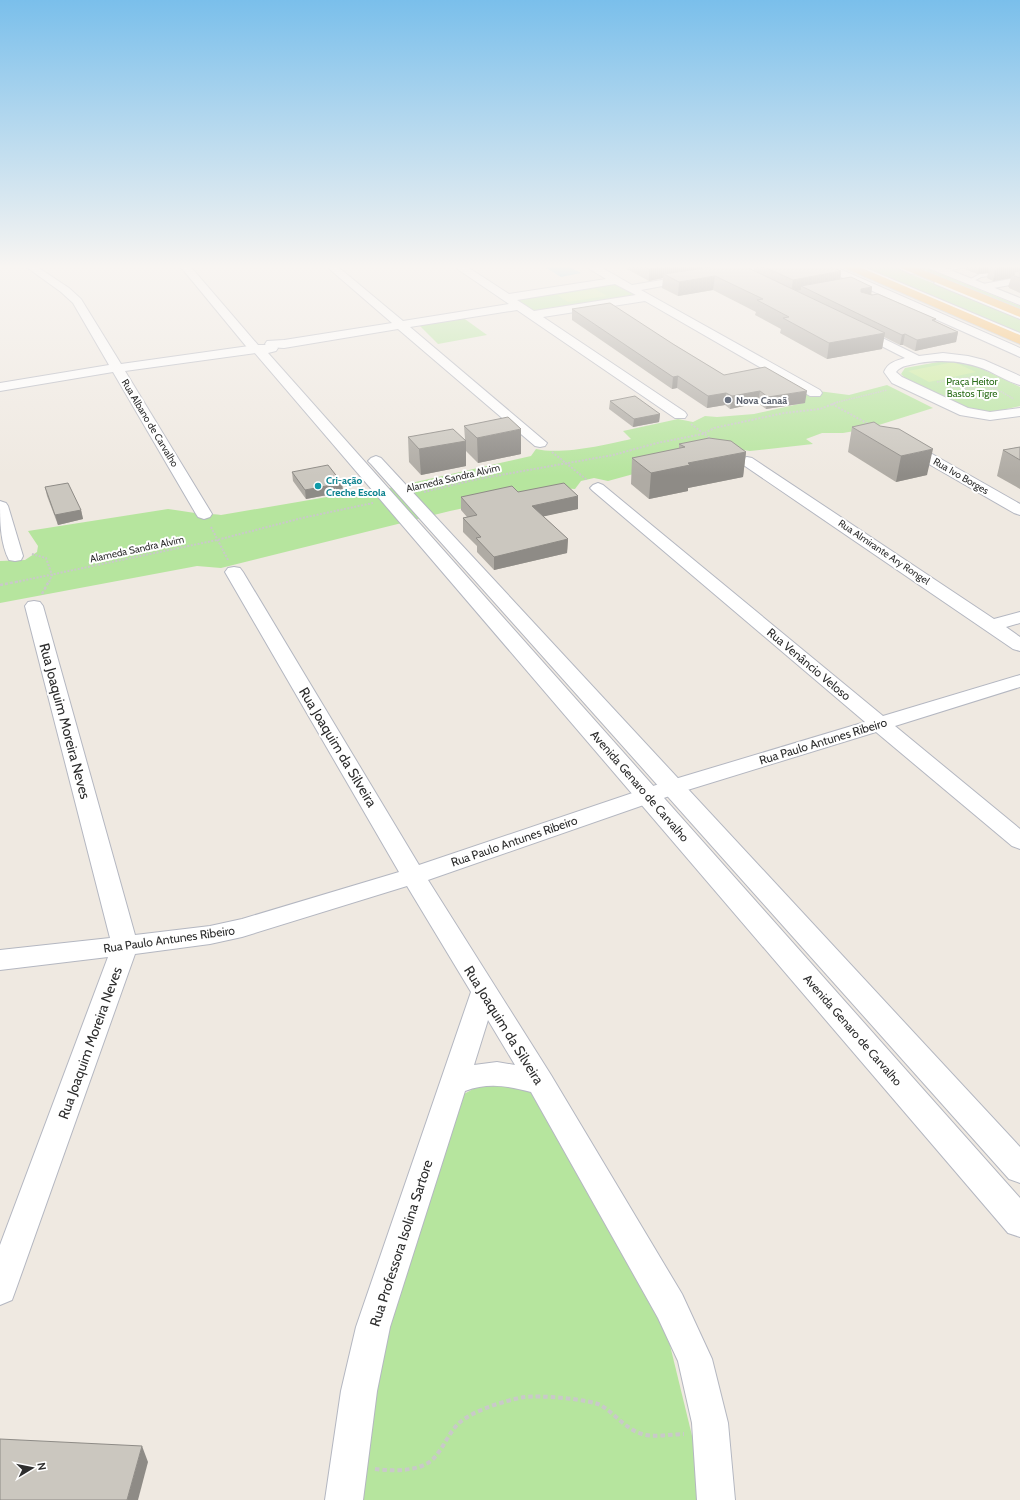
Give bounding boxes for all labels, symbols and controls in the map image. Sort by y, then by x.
park label: Praça Heitor Bastos Tigre [946,375,998,400]
street label: Rua Albano de Carvalho [119,377,182,470]
place label: Nova Canaã [736,394,787,407]
marker: Nova Canaã [723,395,733,405]
street label: Rua Ivo Borges [931,455,991,497]
street label: Alameda Sandra Alvim [405,461,501,495]
place label: Cri-ação Creche Escola [326,474,386,499]
marker: Cri-ação Creche Escola [313,481,323,491]
street label: Rua Almirante Ary Rongel [836,517,933,588]
street label: Alameda Sandra Alvim [89,533,185,565]
street label: Rua Venâncio Veloso [764,625,854,704]
street label: Rua Joaquim Moreira Neves [36,641,95,801]
street label: Rua Joaquim da Silveira [295,684,381,810]
street label: Rua Paulo Antunes Ribeiro [757,714,889,768]
street label: Avenida Genaro de Carvalho [587,727,693,845]
street label: Rua Paulo Antunes Ribeiro [449,812,580,870]
street label: Rua Paulo Antunes Ribeiro [102,922,236,956]
street label: Rua Joaquim da Silveira [460,962,548,1088]
street label: Rua Joaquim Moreira Neves [54,964,126,1122]
street label: Avenida Genaro de Carvalho [800,971,906,1089]
street label: Rua Professora Isolina Sartore [365,1157,437,1329]
north arrow [12,1448,52,1488]
text: N [34,1461,49,1471]

